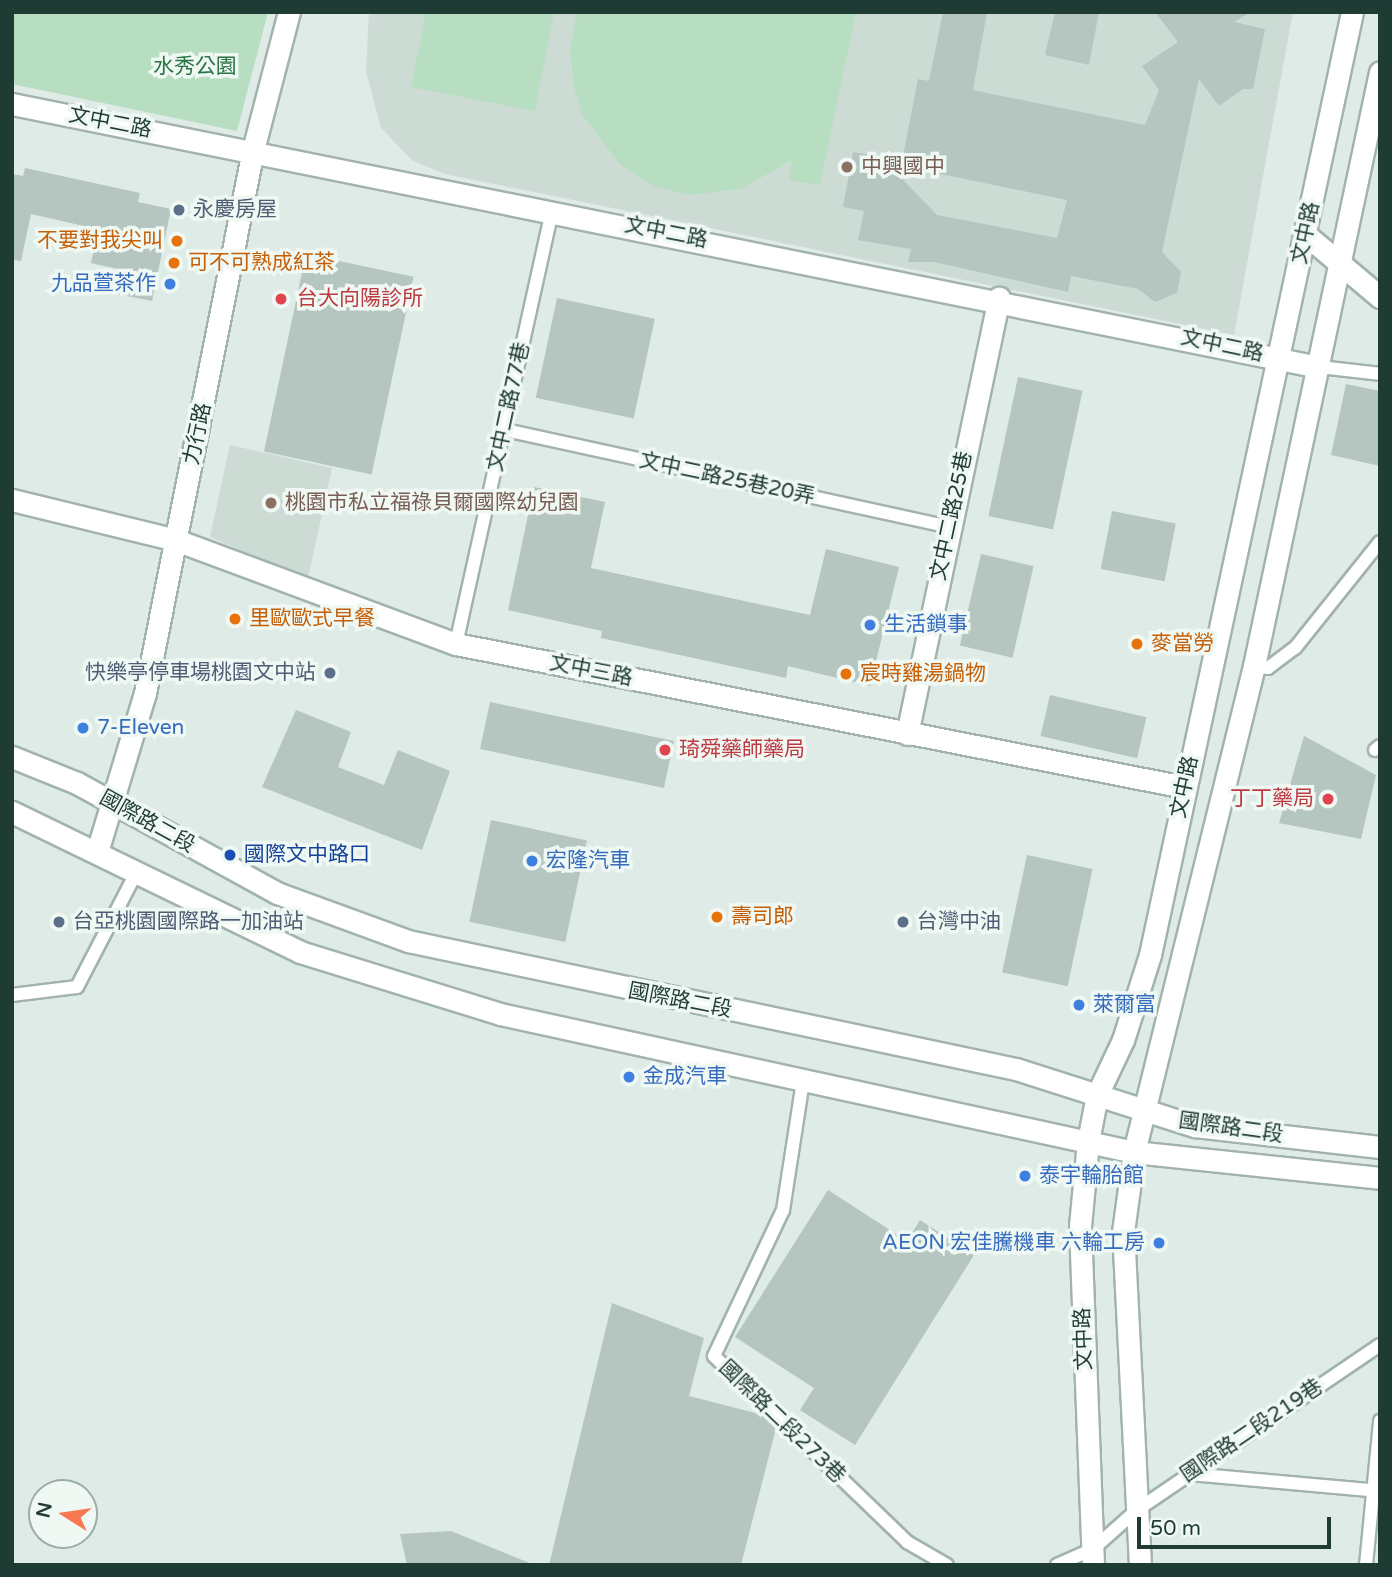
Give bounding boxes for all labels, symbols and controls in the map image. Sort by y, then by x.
park label: 水秀公園 [153,54,237,80]
street label: 文中二路 [66,103,154,143]
place label: 中興國中 [861,154,945,180]
marker: 中興國中 [839,159,855,175]
place label: 永慶房屋 [193,197,277,223]
street label: 文中路 [1287,200,1325,266]
marker: 永慶房屋 [171,202,187,218]
street label: 文中二路 [622,213,710,253]
place label: 不要對我尖叫 [37,228,163,254]
marker: 不要對我尖叫 [169,233,185,249]
place label: 可不可熟成紅茶 [188,250,335,276]
marker: 可不可熟成紅茶 [166,255,182,271]
place label: 九品萱茶作 [51,271,156,297]
marker: 九品萱茶作 [162,276,178,292]
place label: 台大向陽診所 [297,286,423,312]
marker: 台大向陽診所 [271,289,291,309]
street label: 文中二路 [1178,325,1266,367]
street label: 文中二路77巷 [483,340,535,474]
street label: 力行路 [179,401,217,467]
street label: 文中二路25巷20弄 [637,448,817,510]
street label: 文中二路25巷 [926,449,978,583]
place label: 桃園市私立福祿貝爾國際幼兒園 [285,490,579,516]
marker: 桃園市私立福祿貝爾國際幼兒園 [263,495,279,511]
place label: 里歐歐式早餐 [249,606,375,632]
marker: 里歐歐式早餐 [227,611,243,627]
place label: 生活鎖事 [884,612,968,638]
marker: 生活鎖事 [862,617,878,633]
place label: 麥當勞 [1151,631,1214,657]
marker: 麥當勞 [1129,636,1145,652]
street label: 文中三路 [547,651,635,691]
place label: 快樂亭停車場桃園文中站 [85,660,316,686]
place label: 宸時雞湯鍋物 [860,661,986,687]
marker: 快樂亭停車場桃園文中站 [322,665,338,681]
marker: 宸時雞湯鍋物 [838,666,854,682]
place label: 7-Eleven [97,715,184,741]
marker: 7-Eleven [75,720,91,736]
place label: 琦舜藥師藥局 [679,737,805,763]
marker: 琦舜藥師藥局 [657,742,673,758]
street label: 文中路 [1166,754,1204,820]
street label: 國際路二段 [95,786,199,858]
place label: 丁丁藥局 [1230,786,1314,812]
marker: 丁丁藥局 [1320,791,1336,807]
place label: 國際文中路口 [244,842,370,868]
marker: 國際文中路口 [222,847,238,863]
place label: 宏隆汽車 [546,848,630,874]
marker: 宏隆汽車 [524,853,540,869]
place label: 壽司郎 [731,904,794,930]
place label: 台亞桃園國際路一加油站 [73,909,304,935]
marker: 壽司郎 [709,909,725,925]
place label: 台灣中油 [917,909,1001,935]
marker: 台亞桃園國際路一加油站 [51,914,67,930]
marker: 台灣中油 [895,914,911,930]
street label: 國際路二段 [626,979,734,1023]
place label: 萊爾富 [1093,992,1156,1018]
marker: 萊爾富 [1071,997,1087,1013]
place label: 金成汽車 [643,1064,727,1090]
marker: 金成汽車 [621,1069,637,1085]
street label: 國際路二段 [1177,1108,1285,1148]
place label: 泰宇輪胎館 [1039,1163,1144,1189]
marker: 泰宇輪胎館 [1017,1168,1033,1184]
place label: AEON 宏佳騰機車 六輪工房 [882,1230,1145,1256]
marker: AEON 宏佳騰機車 六輪工房 [1151,1235,1167,1251]
street label: 文中路 [1070,1307,1098,1371]
street label: 國際路二段273巷 [714,1355,850,1489]
street label: 國際路二段219巷 [1176,1374,1328,1488]
north arrow [28,1479,98,1549]
text: N [32,1500,57,1520]
scale bar [1140,1504,1334,1548]
text: 50 m [1150,1516,1201,1541]

